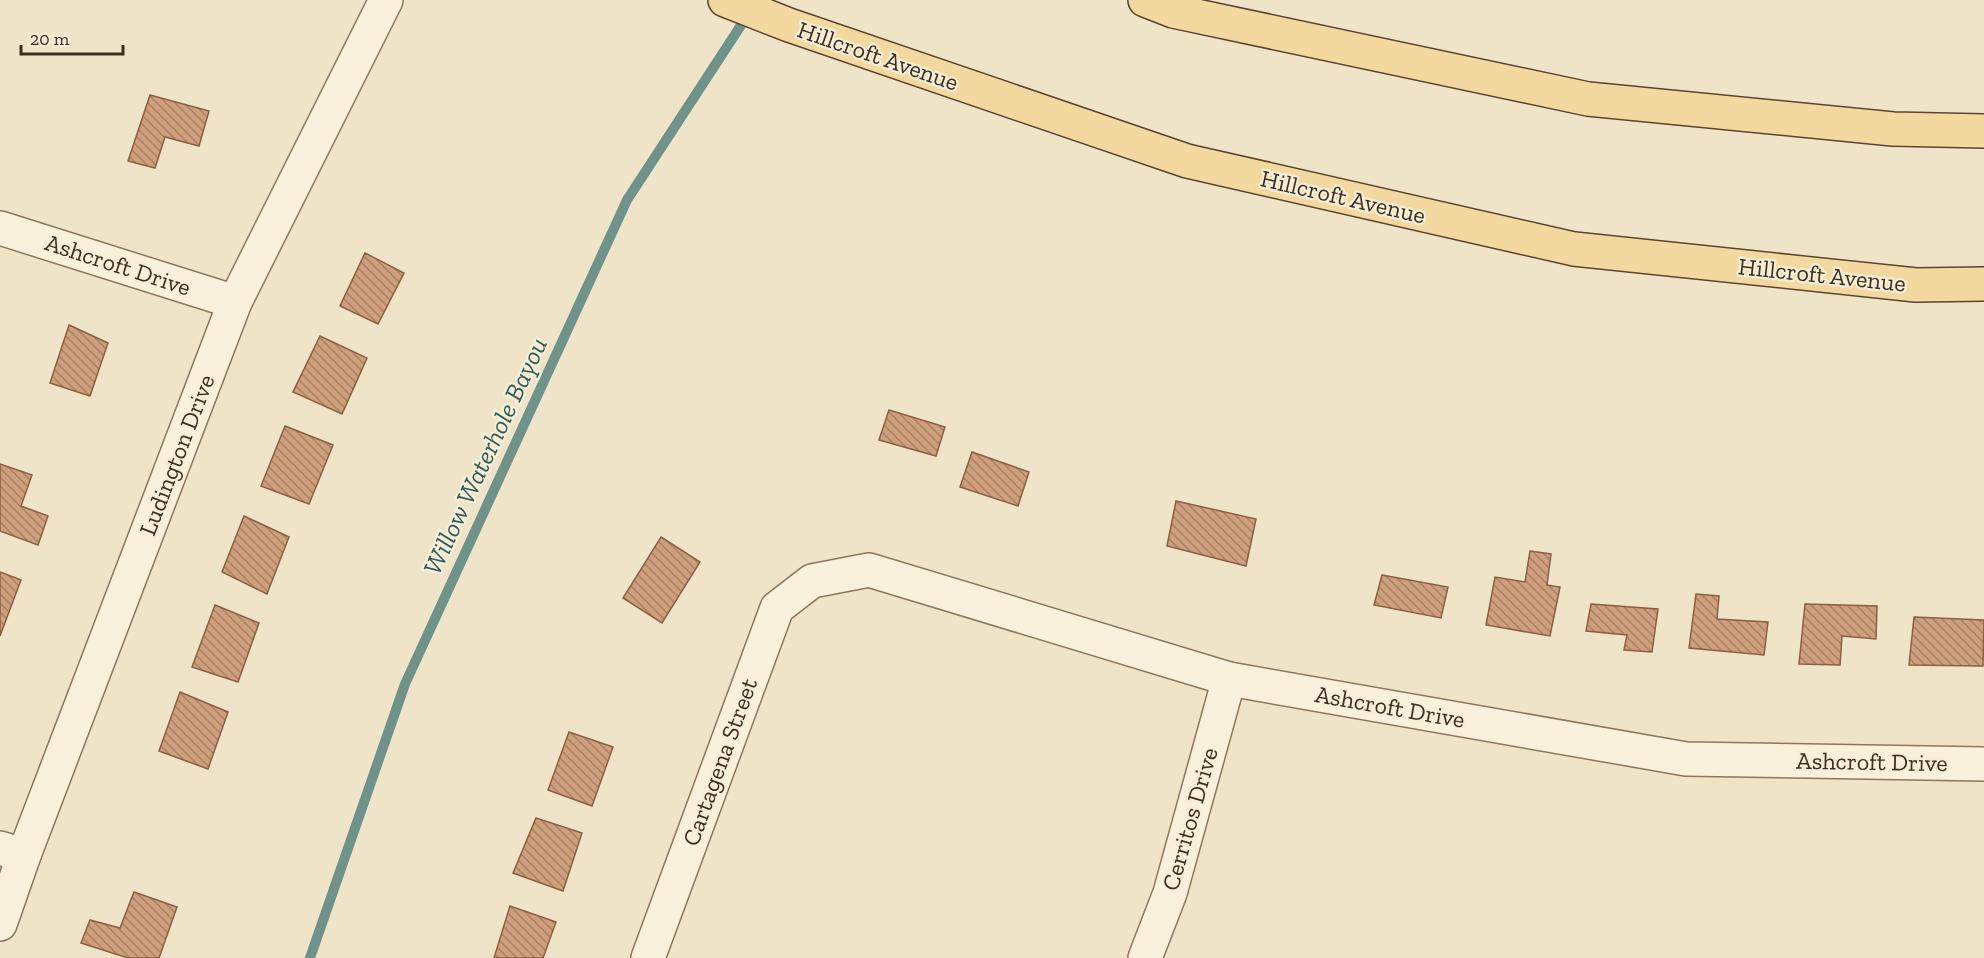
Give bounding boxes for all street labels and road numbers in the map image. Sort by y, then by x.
street label: Hillcroft Avenue [794,14,963,97]
street label: Hillcroft Avenue [1258,163,1428,230]
street label: Ashcroft Drive [42,227,195,302]
street label: Hillcroft Avenue [1737,251,1907,298]
street label: Ludington Drive [133,370,221,539]
street label: Cartagena Street [676,674,763,850]
street label: Ashcroft Drive [1313,679,1467,734]
street label: Cerritos Drive [1155,744,1224,894]
street label: Ashcroft Drive [1796,746,1948,777]

